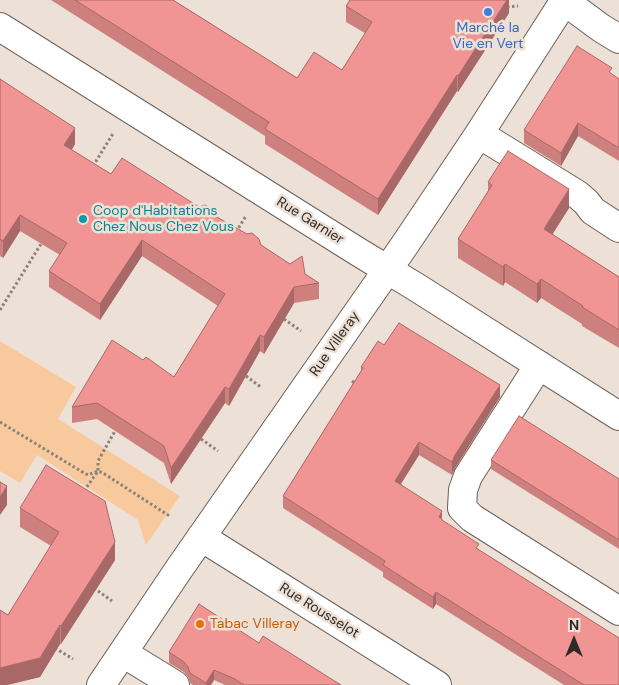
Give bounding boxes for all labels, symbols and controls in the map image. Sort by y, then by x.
marker: Marché la Vie en Vert [482,6,494,18]
place label: Marché la Vie en Vert [452,20,524,52]
street label: Rue Garnier [273,194,347,248]
place label: Coop d'Habitations Chez Nous Chez Vous [93,203,234,236]
marker: Coop d'Habitations Chez Nous Chez Vous [77,213,89,225]
street label: Rue Villeray [307,308,363,380]
street label: Rue Rousselot [276,580,362,642]
north arrow [549,615,599,665]
place label: Tabac Villeray [210,616,300,632]
text: N [569,616,579,634]
marker: Tabac Villeray [194,618,206,630]

